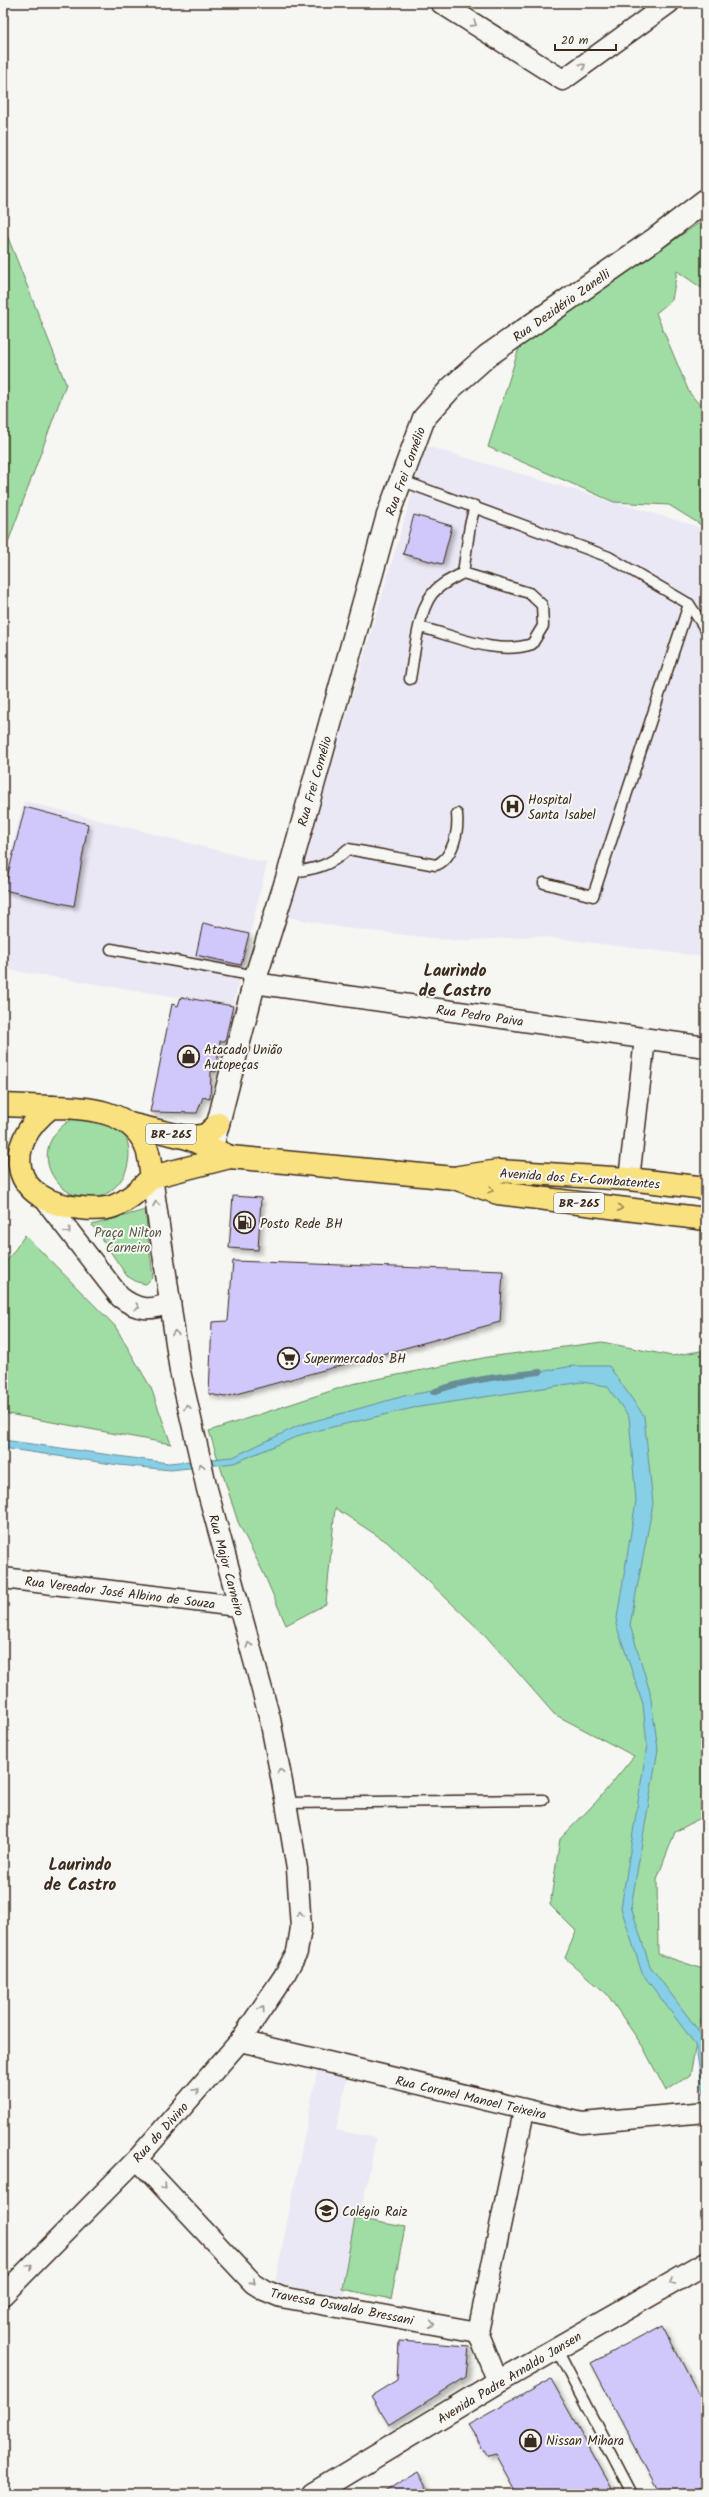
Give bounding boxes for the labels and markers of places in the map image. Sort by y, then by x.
place label: Hospital Santa Isabel [528,790,596,826]
hospital icon: Hospital Santa Isabel [499,793,525,819]
place label: Atacado União Autopeças [204,1040,282,1076]
shop icon: Atacado União Autopeças [176,1043,202,1069]
fuel station icon: Posto Rede BH [232,1210,258,1236]
place label: Posto Rede BH [260,1214,343,1235]
supermarket icon: Supermercados BH [276,1345,302,1371]
place label: Supermercados BH [304,1349,406,1370]
school or university icon: Colégio Raiz [313,2198,339,2224]
place label: Colégio Raiz [342,2202,408,2223]
shop icon: Nissan Mihara [518,2427,544,2453]
place label: Nissan Mihara [546,2431,624,2452]

